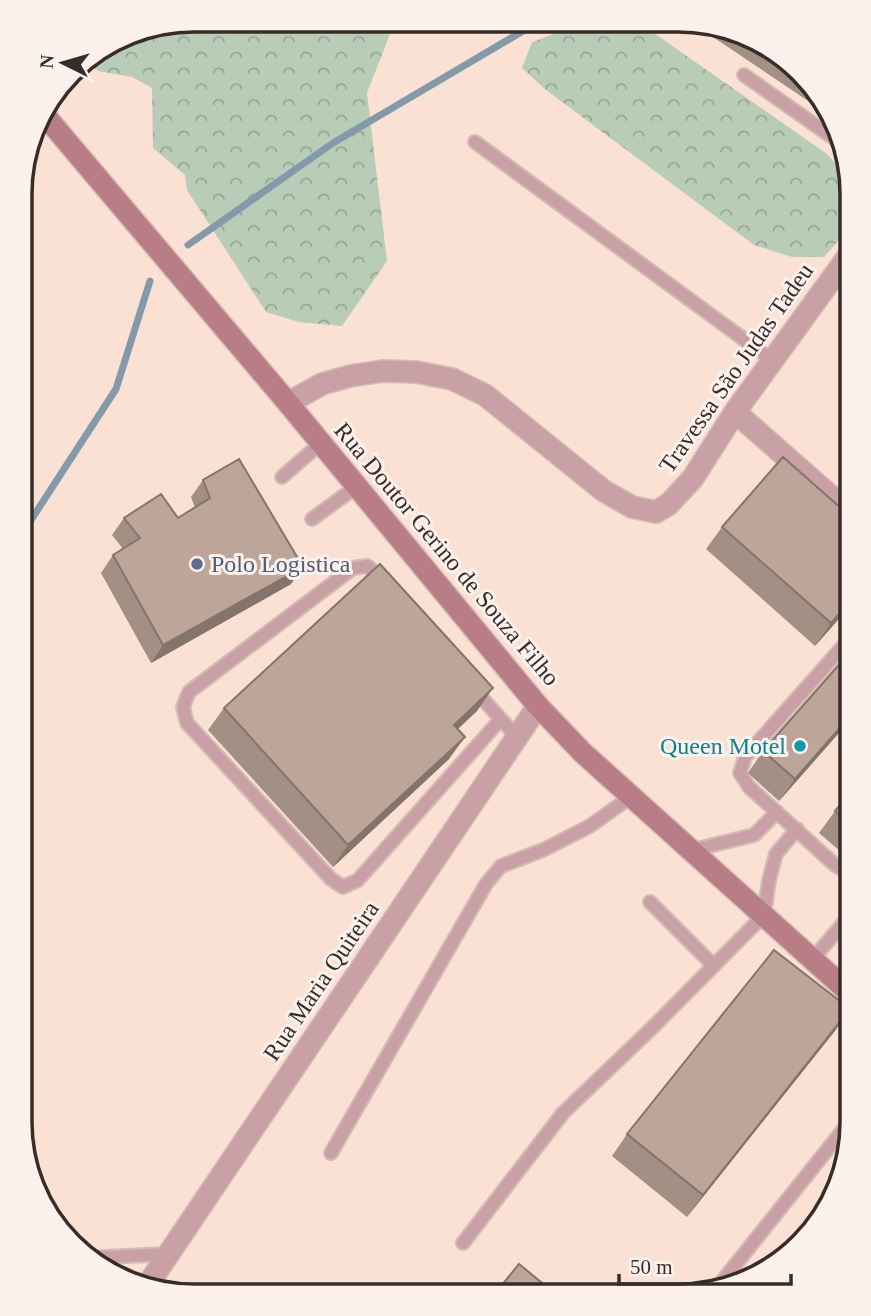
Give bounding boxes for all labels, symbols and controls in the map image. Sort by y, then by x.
north arrow [28,28,98,98]
text: N [36,54,58,69]
street label: Travessa São Judas Tadeu [654,258,818,478]
street label: Rua Doutor Gerino de Souza Filho [329,417,565,691]
place label: Polo Logistica [211,551,351,577]
marker: Polo Logistica [189,556,205,572]
place label: Queen Motel [660,733,786,759]
marker: Queen Motel [792,738,808,754]
street label: Rua Maria Quiteira [258,896,384,1066]
scale bar [619,1242,790,1286]
text: 50 m [630,1255,673,1279]

